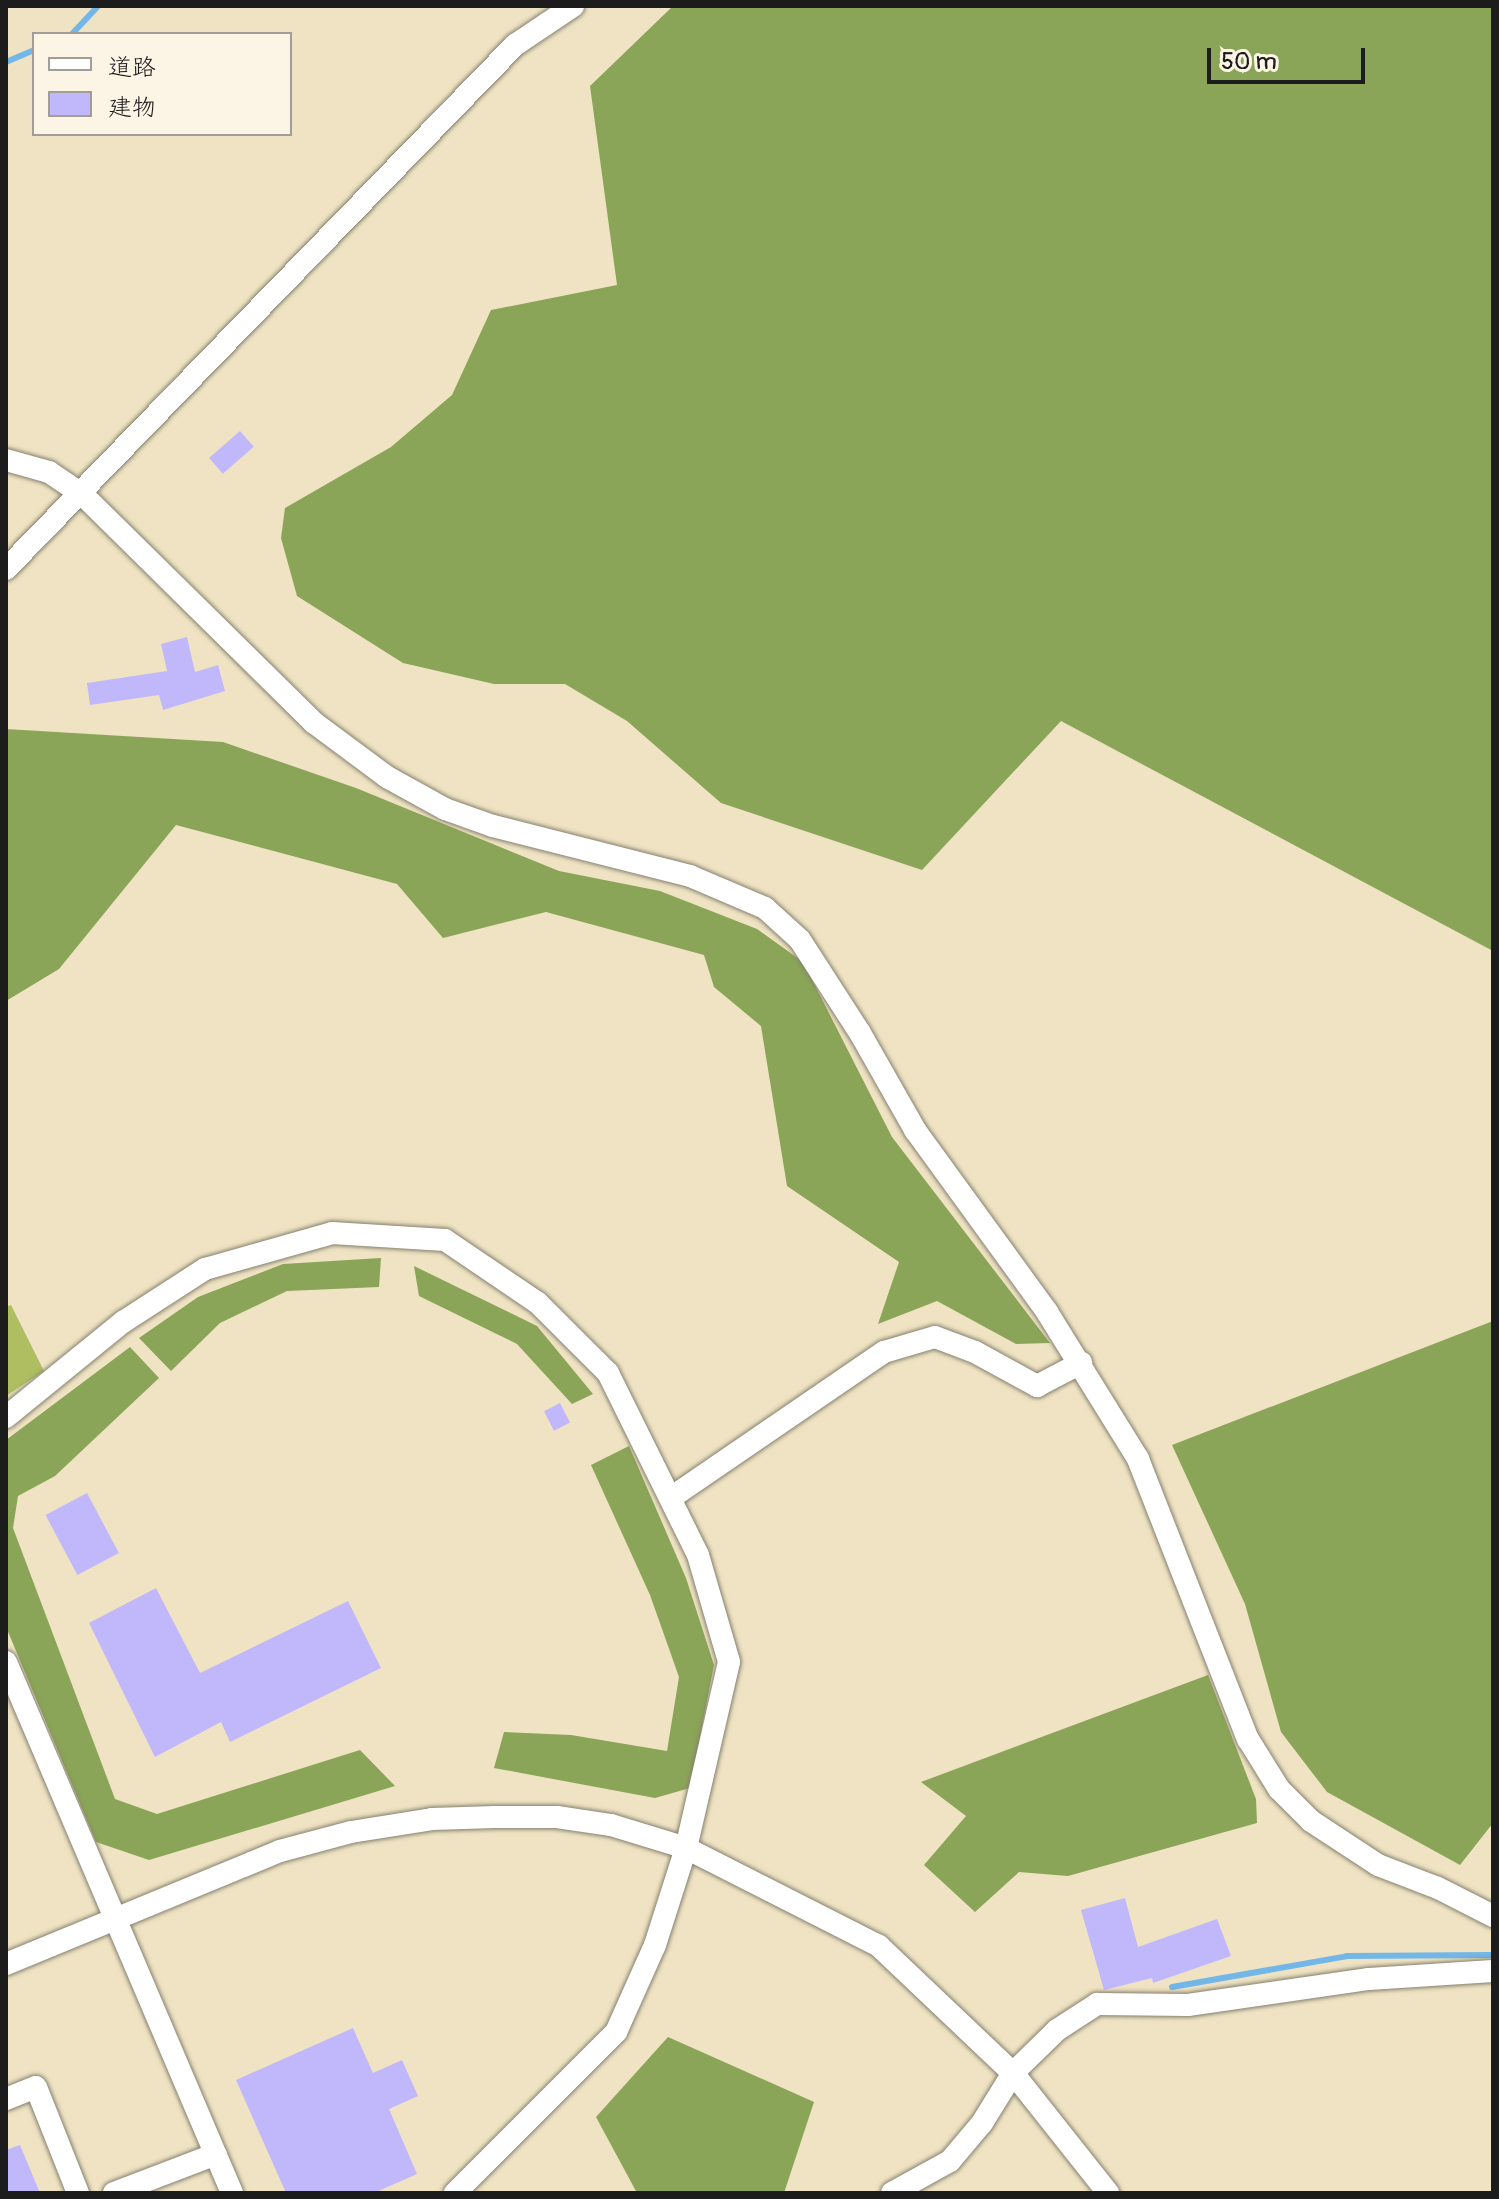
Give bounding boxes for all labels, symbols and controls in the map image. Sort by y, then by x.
legend [32,32,292,136]
scale bar [1211,32,1369,82]
text: 50 m [1221,47,1277,76]
text: 道路 [108,53,156,82]
text: 建物 [108,93,156,122]

